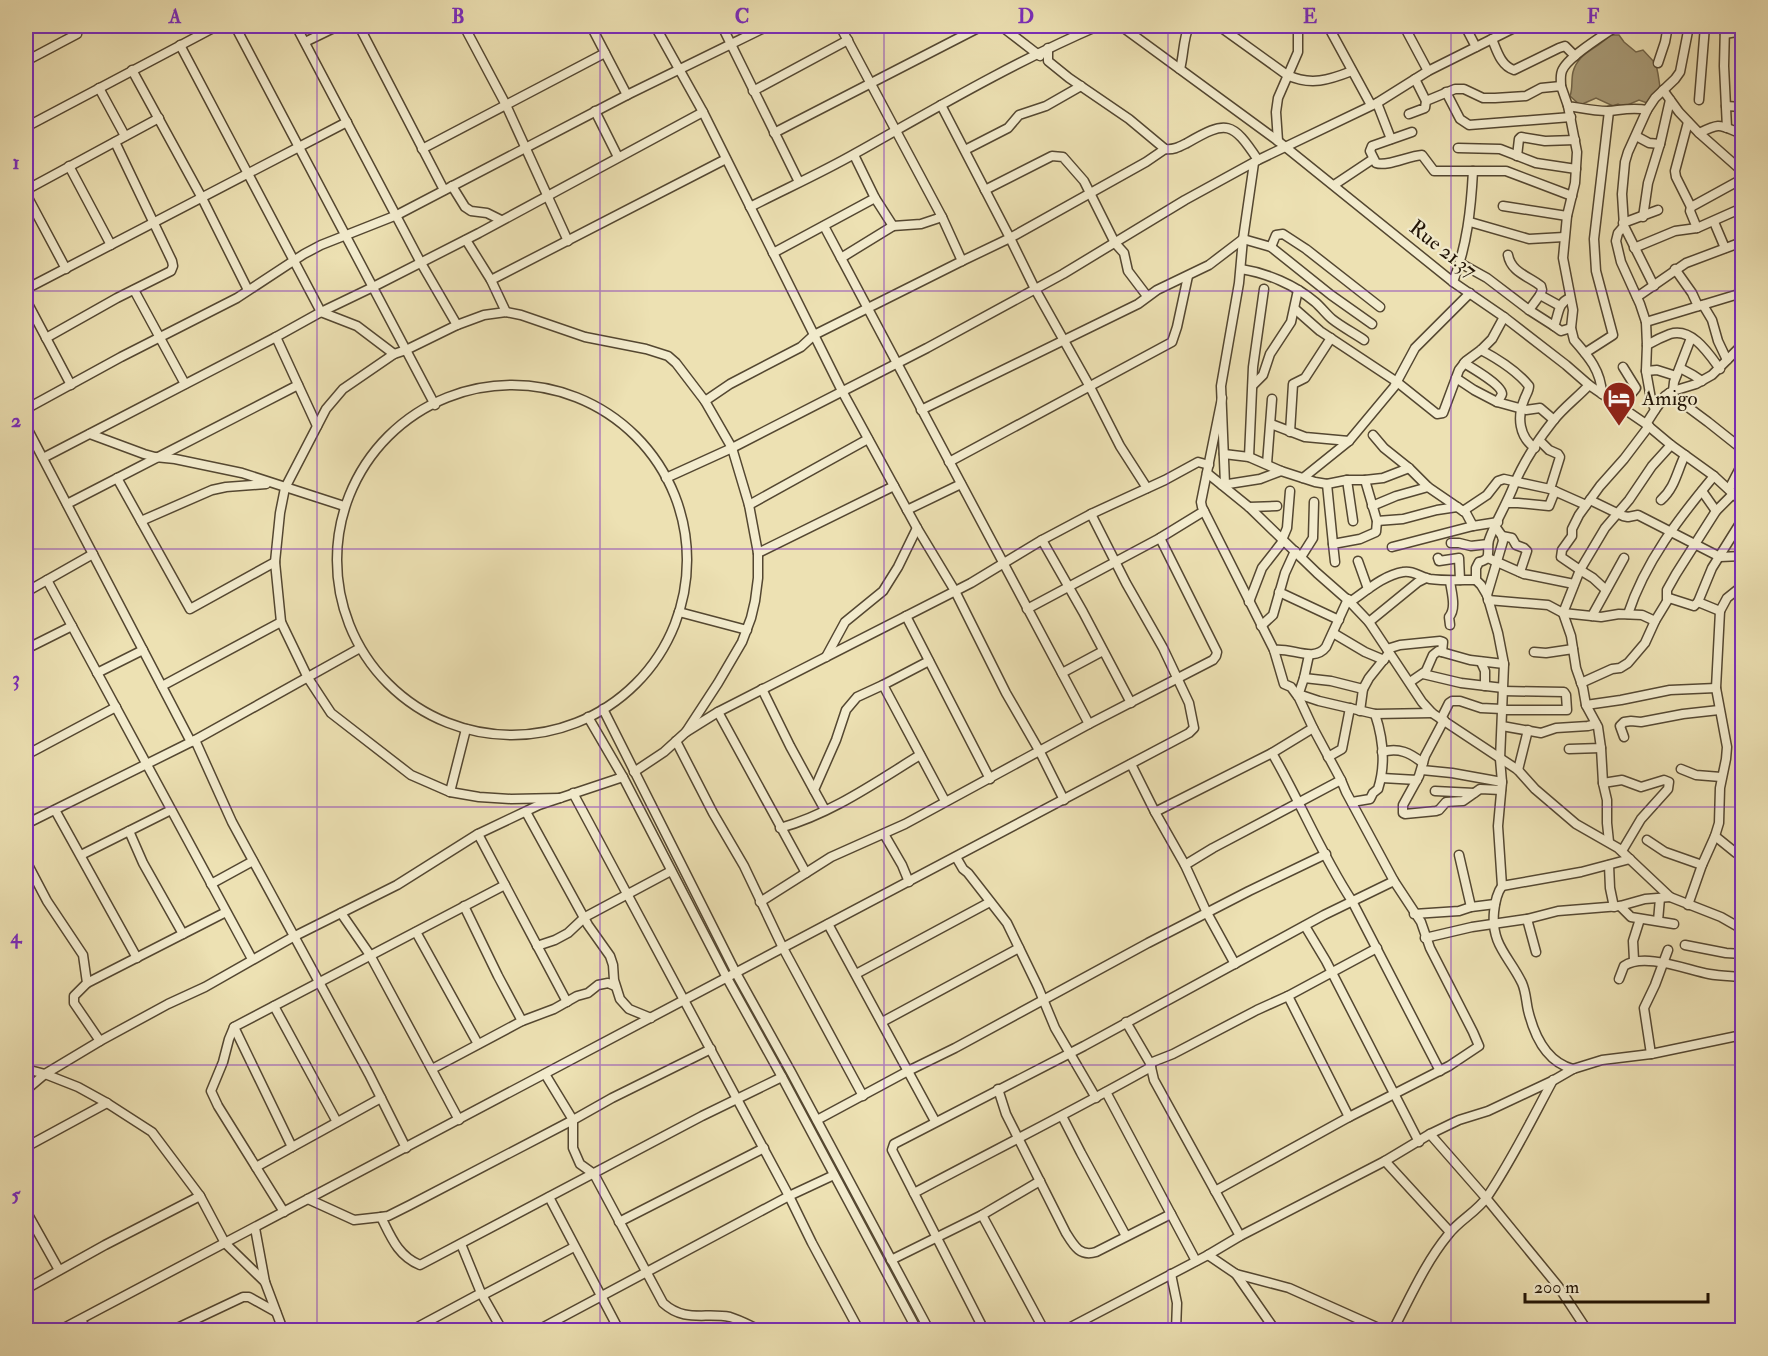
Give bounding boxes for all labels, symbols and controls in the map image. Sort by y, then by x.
text: A [168,4,182,29]
text: B [451,4,465,29]
text: C [735,4,749,29]
text: D [1018,4,1034,29]
text: E [1303,4,1318,29]
text: F [1587,4,1600,29]
text: 1 [12,150,20,175]
street label: Rue 21.37 [1404,214,1483,284]
hotel icon: Amigo [1601,380,1637,427]
place label: Amigo [1641,385,1698,412]
text: 2 [11,408,21,433]
text: 3 [12,666,20,691]
text: 4 [10,924,23,949]
text: 5 [12,1182,22,1207]
scale bar [1525,1266,1708,1304]
text: 200 m [1534,1276,1579,1299]

